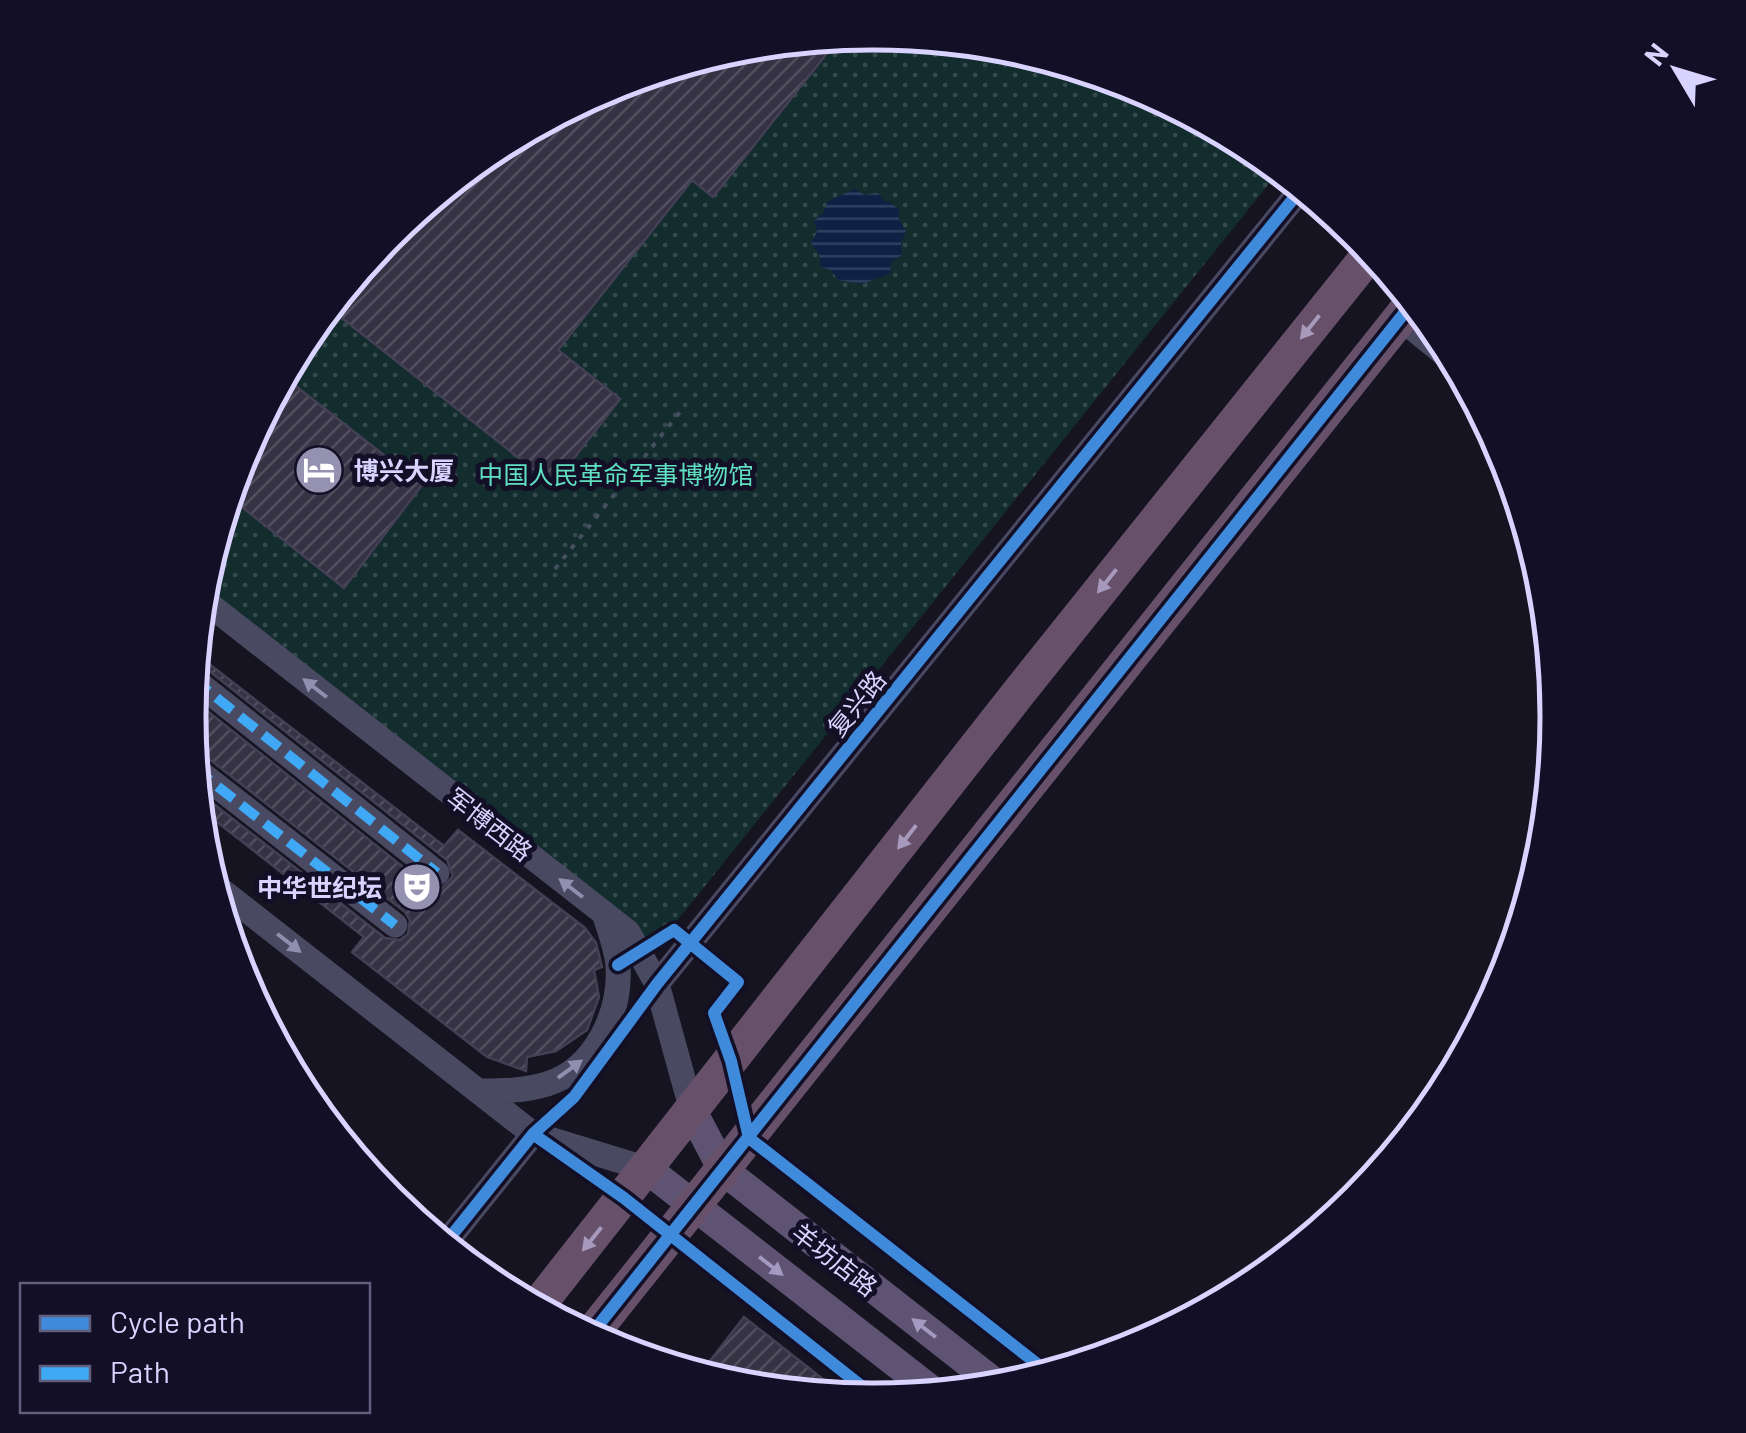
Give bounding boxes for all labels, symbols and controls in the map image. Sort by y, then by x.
north arrow [1626,20,1726,120]
text: N [1636,36,1675,72]
one-way arrow [1300,314,1321,339]
hotel icon: 博兴大厦 [293,444,345,496]
place label: 博兴大厦 [354,455,454,485]
park label: 中国人民革命军事博物馆 [478,459,754,489]
one-way arrow [1097,568,1118,593]
street label: 复兴路 [821,664,891,742]
one-way arrow [302,678,328,698]
street label: 军博西路 [441,781,539,867]
one-way arrow [897,824,918,850]
theatre icon: 中华世纪坛 [391,861,443,913]
place label: 中华世纪坛 [257,872,382,902]
one-way arrow [558,878,584,898]
one-way arrow [276,932,302,953]
one-way arrow [557,1060,583,1080]
street label: 羊坊店路 [786,1216,884,1302]
one-way arrow [582,1226,603,1252]
one-way arrow [758,1255,784,1276]
legend [20,1283,370,1413]
text: Cycle path [110,1303,245,1339]
one-way arrow [911,1318,937,1339]
text: Path [110,1353,170,1389]

